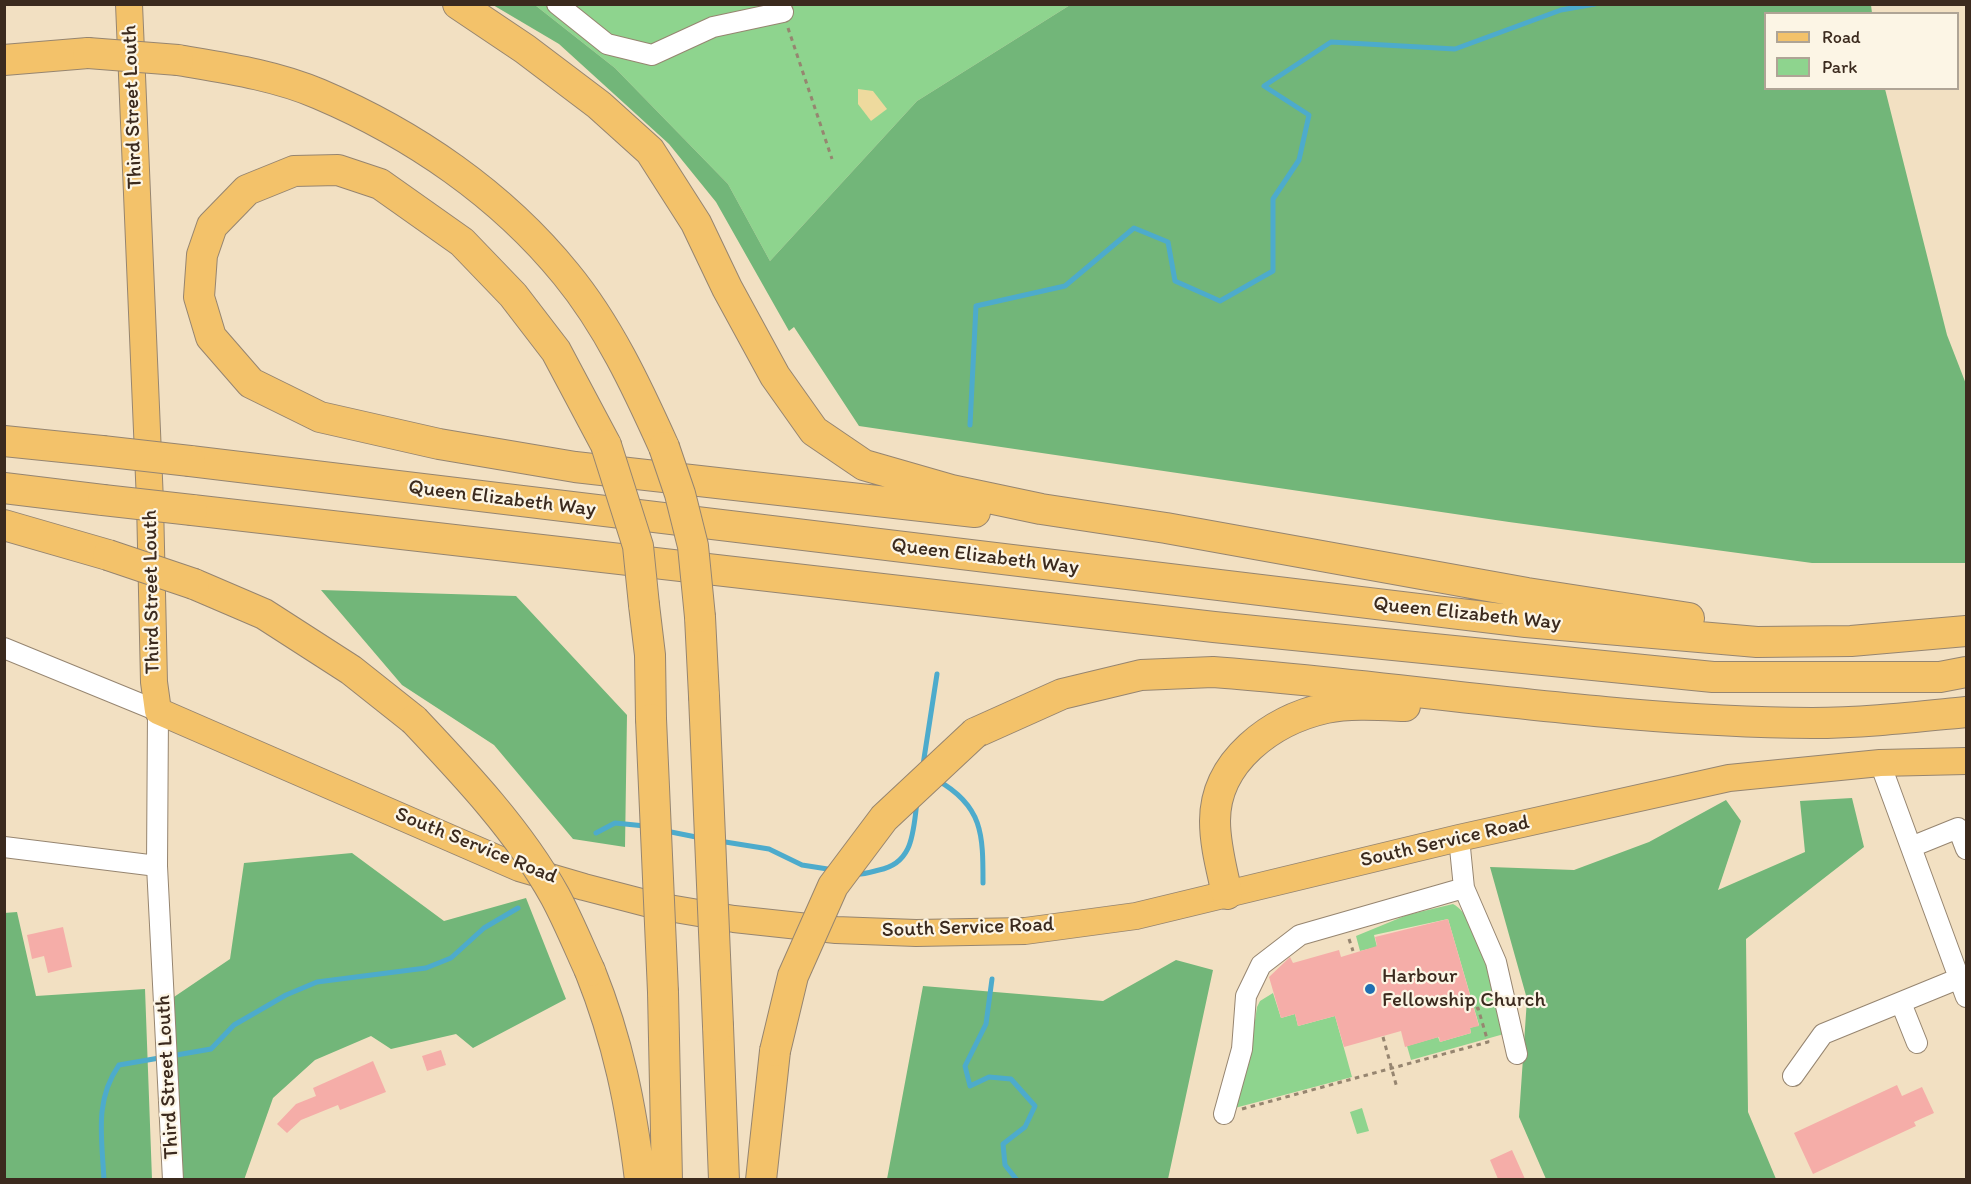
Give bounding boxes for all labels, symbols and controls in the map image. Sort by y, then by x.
legend [1764,12,1959,90]
street label: Third Street Louth [118,25,148,189]
text: Road [1822,26,1861,48]
text: Park [1822,56,1857,78]
street label: Queen Elizabeth Way [407,475,597,523]
street label: Third Street Louth [138,510,166,674]
street label: Queen Elizabeth Way [890,533,1080,581]
street label: Queen Elizabeth Way [1372,592,1562,636]
street label: South Service Road [391,802,561,890]
street label: South Service Road [1358,810,1532,874]
street label: South Service Road [881,912,1055,944]
place label: Harbour Fellowship Church [1382,964,1546,1014]
marker: Harbour Fellowship Church [1363,982,1377,996]
street label: Third Street Louth [151,994,185,1160]

